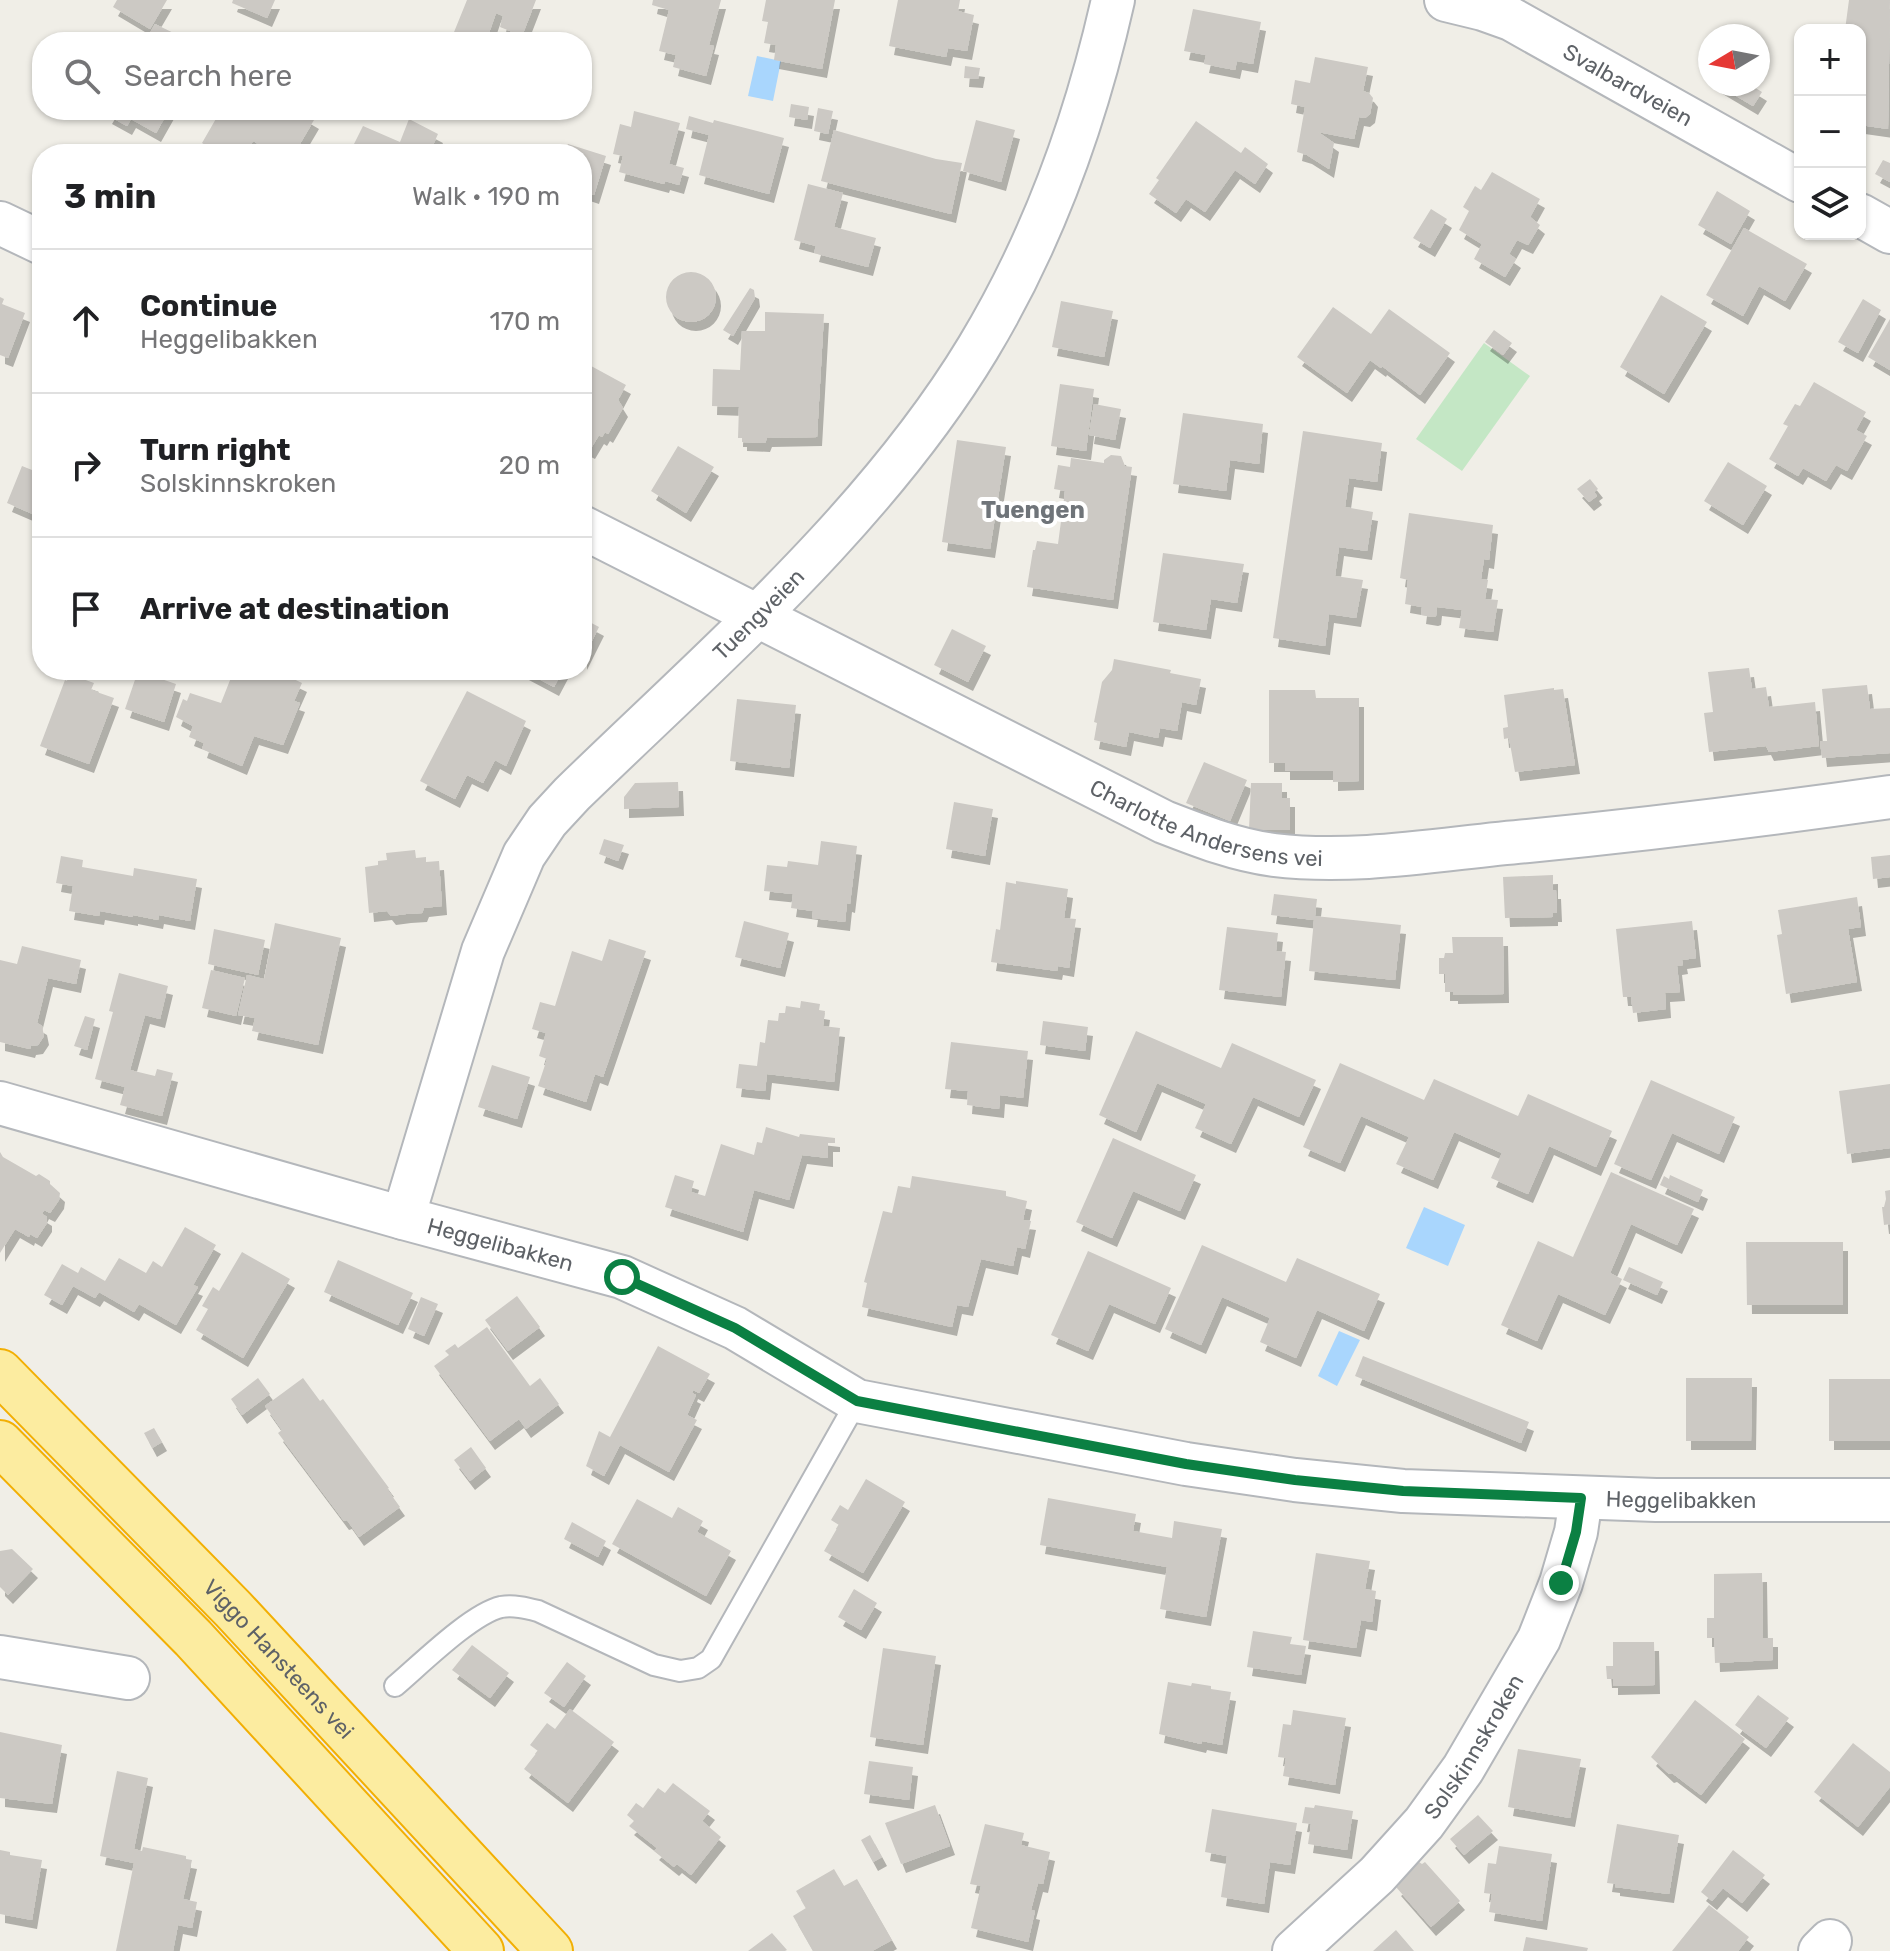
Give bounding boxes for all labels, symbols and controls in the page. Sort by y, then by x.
north arrow [1698,24,1770,96]
map controls [1794,24,1866,240]
button: + [1794,24,1866,96]
search box [32,32,592,120]
street label: Svalbardveien [1558,38,1698,132]
icon: search [60,54,104,98]
text: Search here [124,58,292,94]
button: − [1794,96,1866,168]
button: layers [1794,168,1866,240]
text: 3 min [64,176,156,217]
text: Walk · 190 m [412,181,560,212]
text: Continue [140,288,277,324]
icon: ahead [64,299,108,343]
text: 170 m [490,306,560,337]
text: Heggelibakken [140,324,318,355]
text: Turn right [140,432,291,468]
icon: right [64,443,108,487]
text: 20 m [499,450,560,481]
text: Solskinnskroken [140,468,336,499]
district label: Tuengen [981,496,1085,524]
street label: Tuengveien [707,563,810,666]
icon: arrive [64,587,108,631]
text: Arrive at destination [140,591,450,627]
street label: Charlotte Andersens vei [1086,773,1323,872]
street label: Heggelibakken [424,1212,577,1277]
route start [604,1259,640,1295]
street label: Heggelibakken [1605,1485,1756,1514]
route end [1543,1565,1579,1601]
street label: Viggo Hansteens vei [198,1573,360,1744]
street label: Solskinnskroken [1418,1669,1529,1824]

